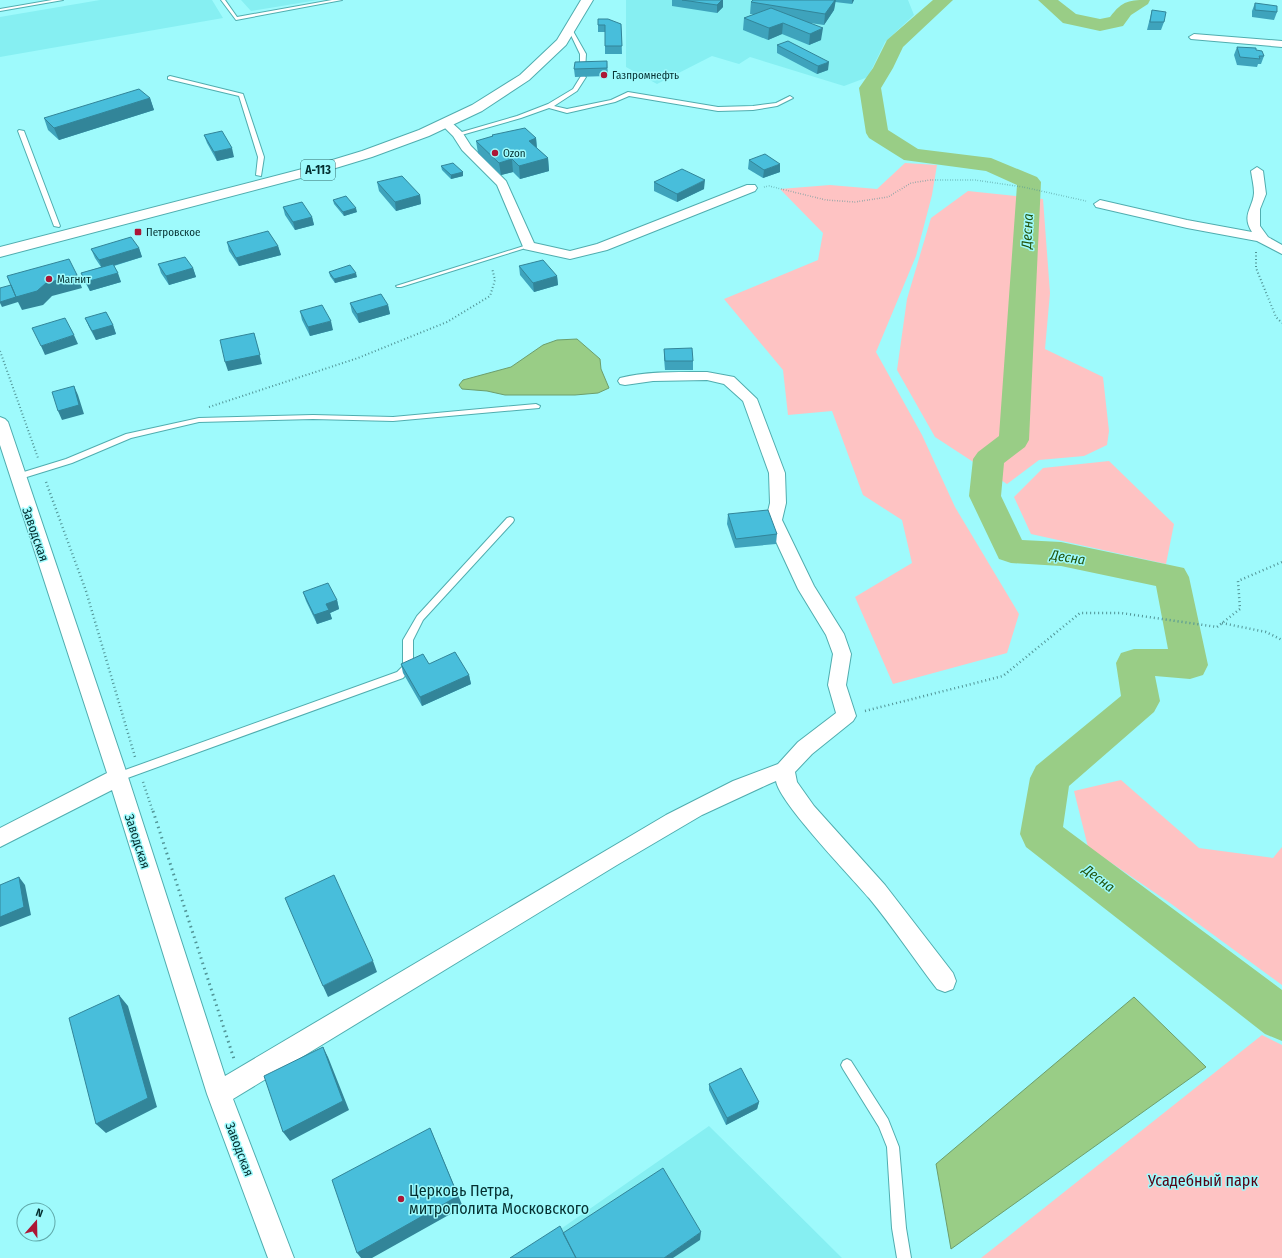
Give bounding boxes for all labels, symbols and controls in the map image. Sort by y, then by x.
place label: Газпромнефть [612,69,679,82]
marker: Газпромнефть [599,70,609,80]
place label: Ozon [503,147,526,160]
marker: Ozon [490,148,500,158]
road number: А-113 [301,160,335,180]
water label: Десна [1018,213,1037,250]
place label: Петровское [146,226,200,239]
marker: Петровское [133,227,143,237]
place label: Магнит [57,273,91,286]
marker: Магнит [44,274,54,284]
street label: Заводская [19,505,52,563]
water label: Десна [1048,546,1087,569]
street label: Заводская [122,812,153,870]
water label: Десна [1079,860,1118,896]
street label: Заводская [222,1120,257,1178]
park label: Усадебный парк [1147,1171,1258,1190]
place label: Церковь Петра, митрополита Московского [409,1181,589,1218]
marker: Церковь Петра, митрополита Московского [396,1194,406,1204]
north arrow [16,1202,56,1242]
text: N [34,1206,45,1220]

